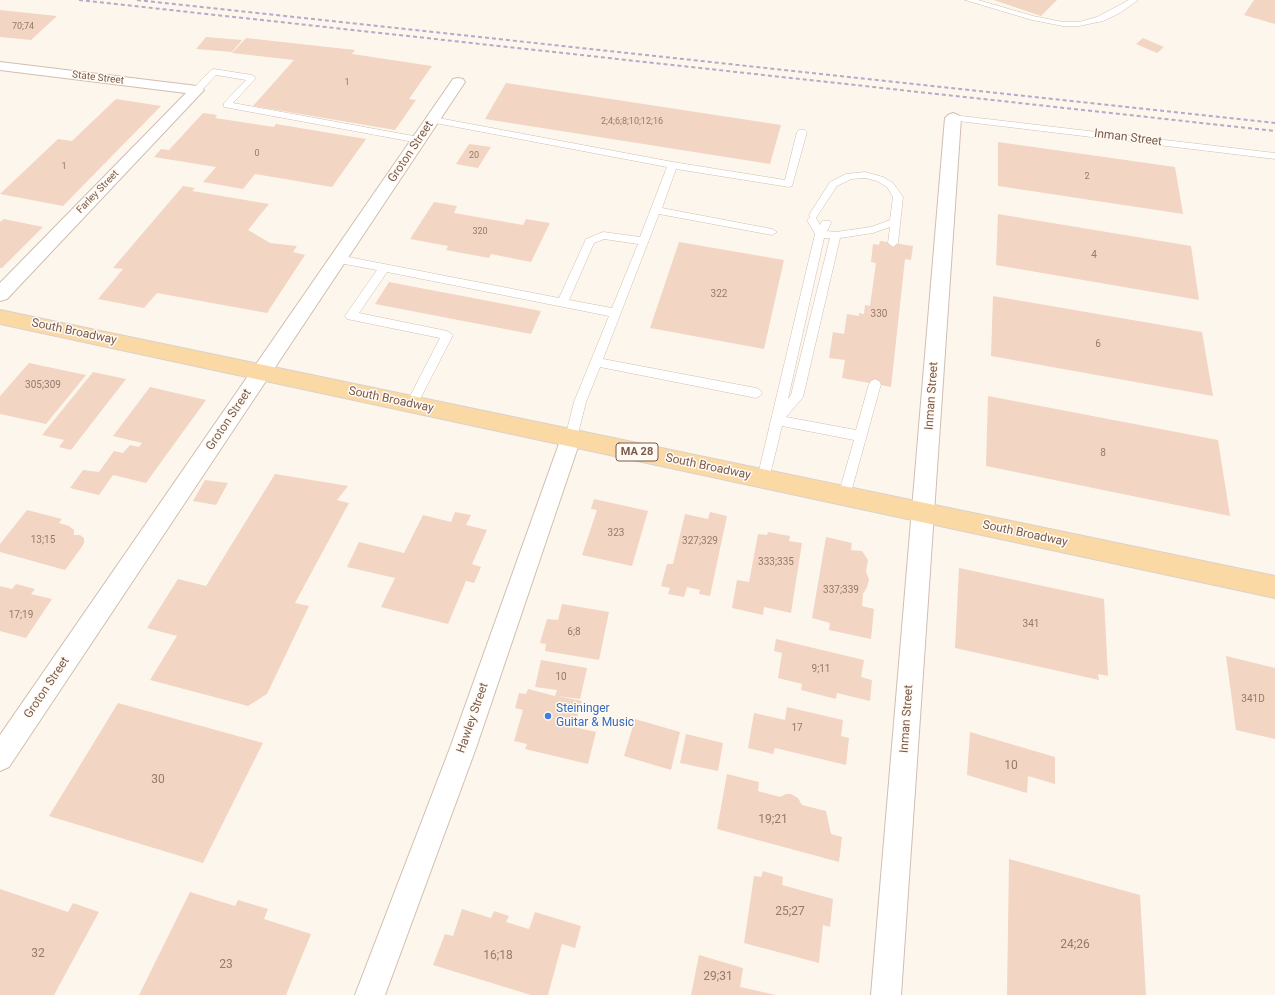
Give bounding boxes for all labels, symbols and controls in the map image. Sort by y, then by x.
house number: 70;74 [12,22,34,32]
street label: State Street [71,69,125,87]
house number: 1 [344,78,350,88]
house number: 2;4;6;8;10;12;16 [601,117,663,127]
street label: Groton Street [385,119,437,185]
street label: Inman Street [1093,127,1163,149]
house number: 0 [254,149,260,159]
house number: 20 [469,151,479,161]
house number: 1 [61,162,67,172]
street label: Farley Street [74,168,122,216]
house number: 2 [1084,172,1090,182]
house number: 320 [472,227,488,237]
house number: 4 [1091,249,1097,261]
house number: 322 [711,288,727,300]
house number: 330 [871,308,887,320]
street label: South Broadway [30,316,118,348]
house number: 6 [1095,338,1101,350]
street label: Inman Street [922,361,942,431]
house number: 305;309 [25,379,61,391]
street label: South Broadway [347,384,435,416]
street label: Groton Street [203,387,255,453]
road number: MA 28 [616,443,658,461]
house number: 8 [1100,447,1106,459]
street label: South Broadway [664,451,752,483]
street label: South Broadway [981,518,1069,550]
house number: 323 [608,527,624,539]
house number: 13;15 [31,534,55,546]
house number: 327;329 [682,535,718,547]
house number: 333;335 [758,556,794,568]
house number: 337;339 [823,584,859,596]
house number: 17;19 [9,609,33,621]
house number: 341 [1023,618,1039,630]
house number: 6;8 [567,626,581,638]
street label: Groton Street [21,655,73,721]
house number: 9;11 [812,663,830,675]
house number: 10 [555,671,567,683]
street label: Hawley Street [454,681,492,755]
street label: Inman Street [897,684,917,754]
house number: 341D [1241,693,1265,705]
place label: Steininger Guitar & Music [556,702,634,730]
marker: Steininger Guitar & Music [543,711,553,721]
house number: 17 [791,722,803,734]
house number: 10 [1004,759,1018,773]
house number: 30 [151,773,165,787]
house number: 19;21 [758,813,788,827]
house number: 25;27 [775,905,805,919]
house number: 24;26 [1060,938,1090,952]
house number: 32 [31,947,45,961]
house number: 16;18 [483,949,513,963]
house number: 23 [219,958,233,972]
house number: 29;31 [703,970,733,984]

